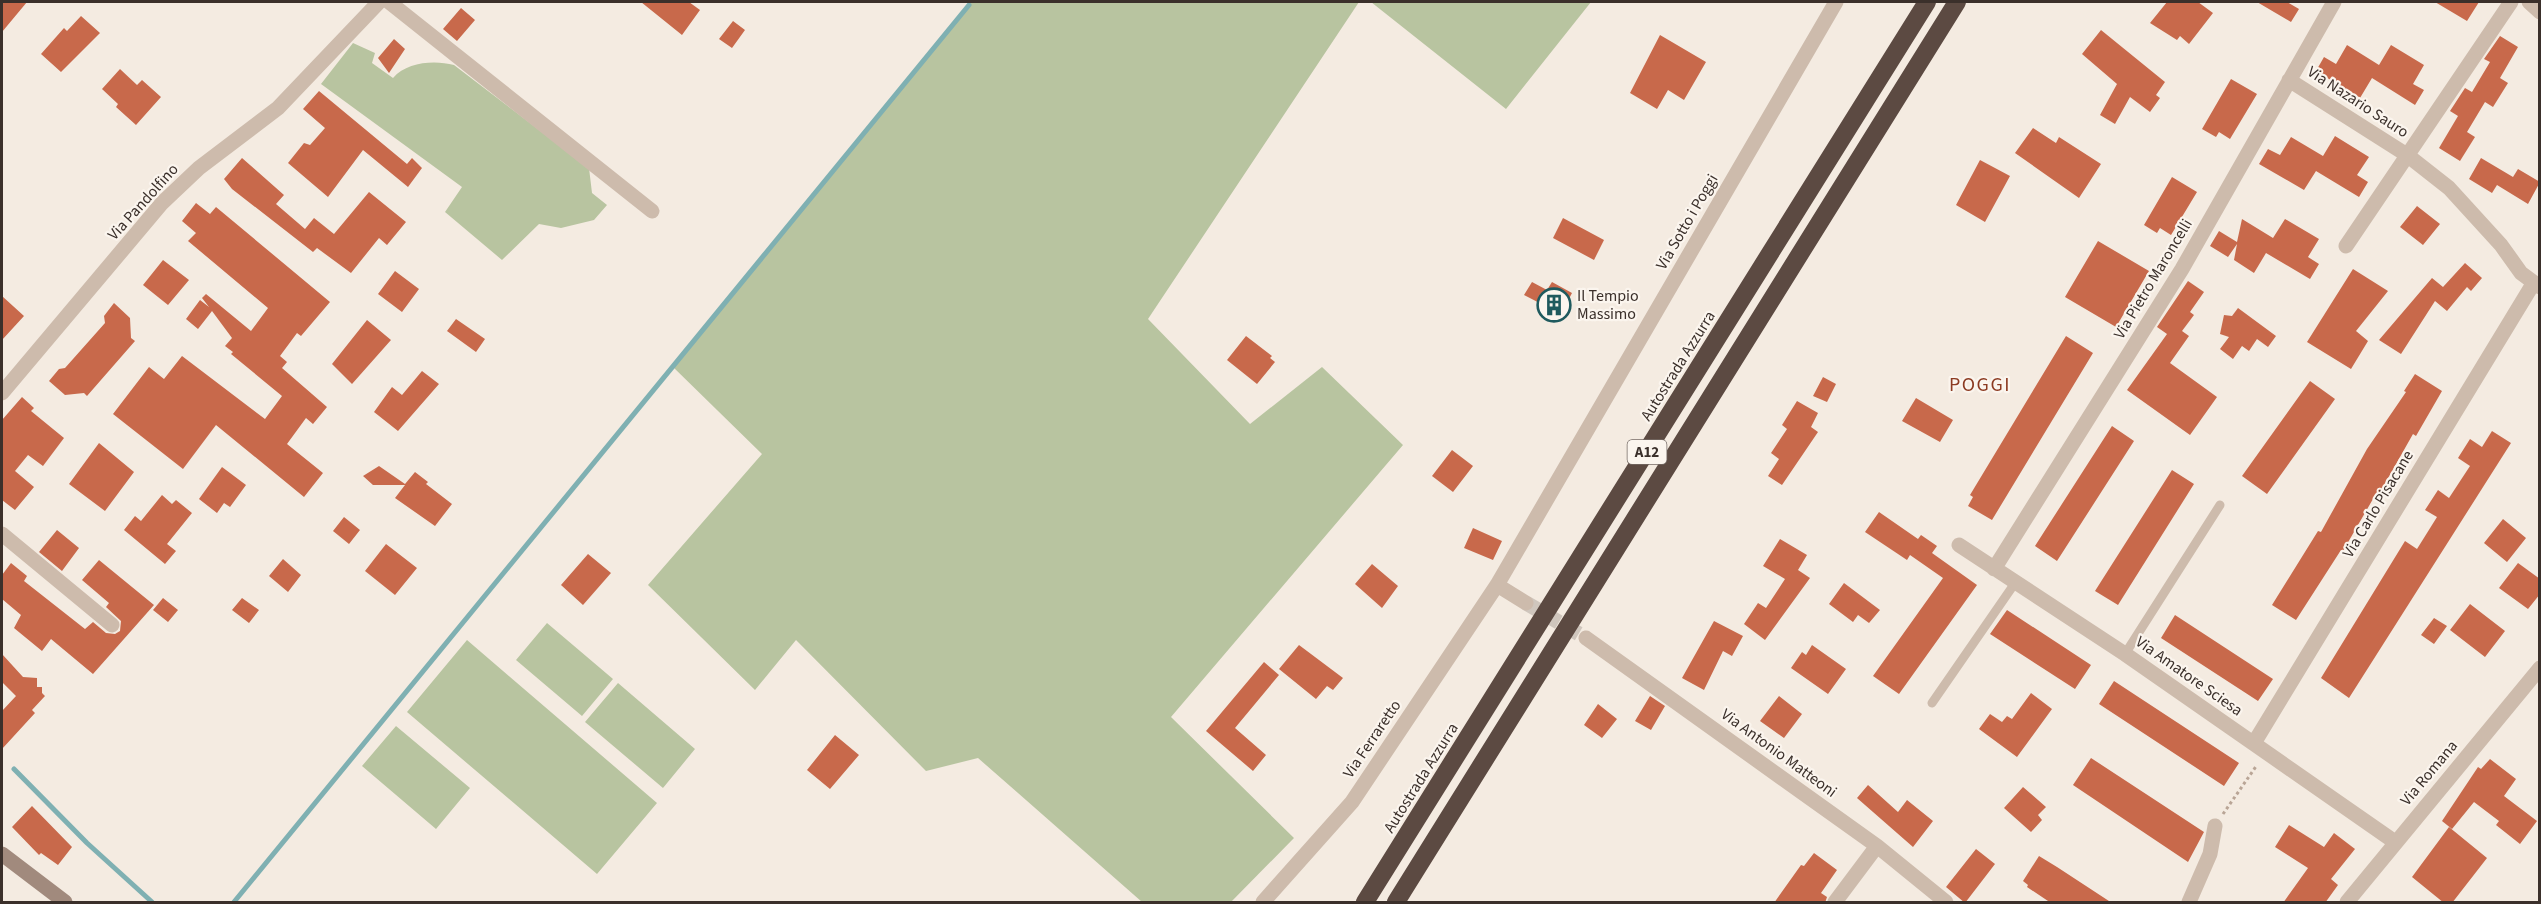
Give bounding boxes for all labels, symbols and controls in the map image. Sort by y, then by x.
street label: Via Nazario Sauro [2303,61,2413,143]
street label: Via Pandolfino [103,159,183,245]
street label: Via Sotto i Poggi [1651,170,1723,274]
street label: Via Pietro Maroncelli [2108,215,2198,343]
place label: Il Tempio Massimo [1577,285,1639,325]
building icon: Il Tempio Massimo [1536,287,1572,323]
street label: Autostrada Azzurra [1635,307,1721,425]
district label: POGGI [1949,371,2011,399]
road number: A12 [1628,440,1666,464]
street label: Via Carlo Pisacane [2337,446,2419,562]
street label: Via Amatore Sciesa [2131,631,2247,721]
street label: Via Ferraretto [1338,696,1406,782]
street label: Via Antonio Matteoni [1717,703,1841,803]
street label: Autostrada Azzurra [1378,719,1464,837]
street label: Via Romana [2395,736,2463,810]

